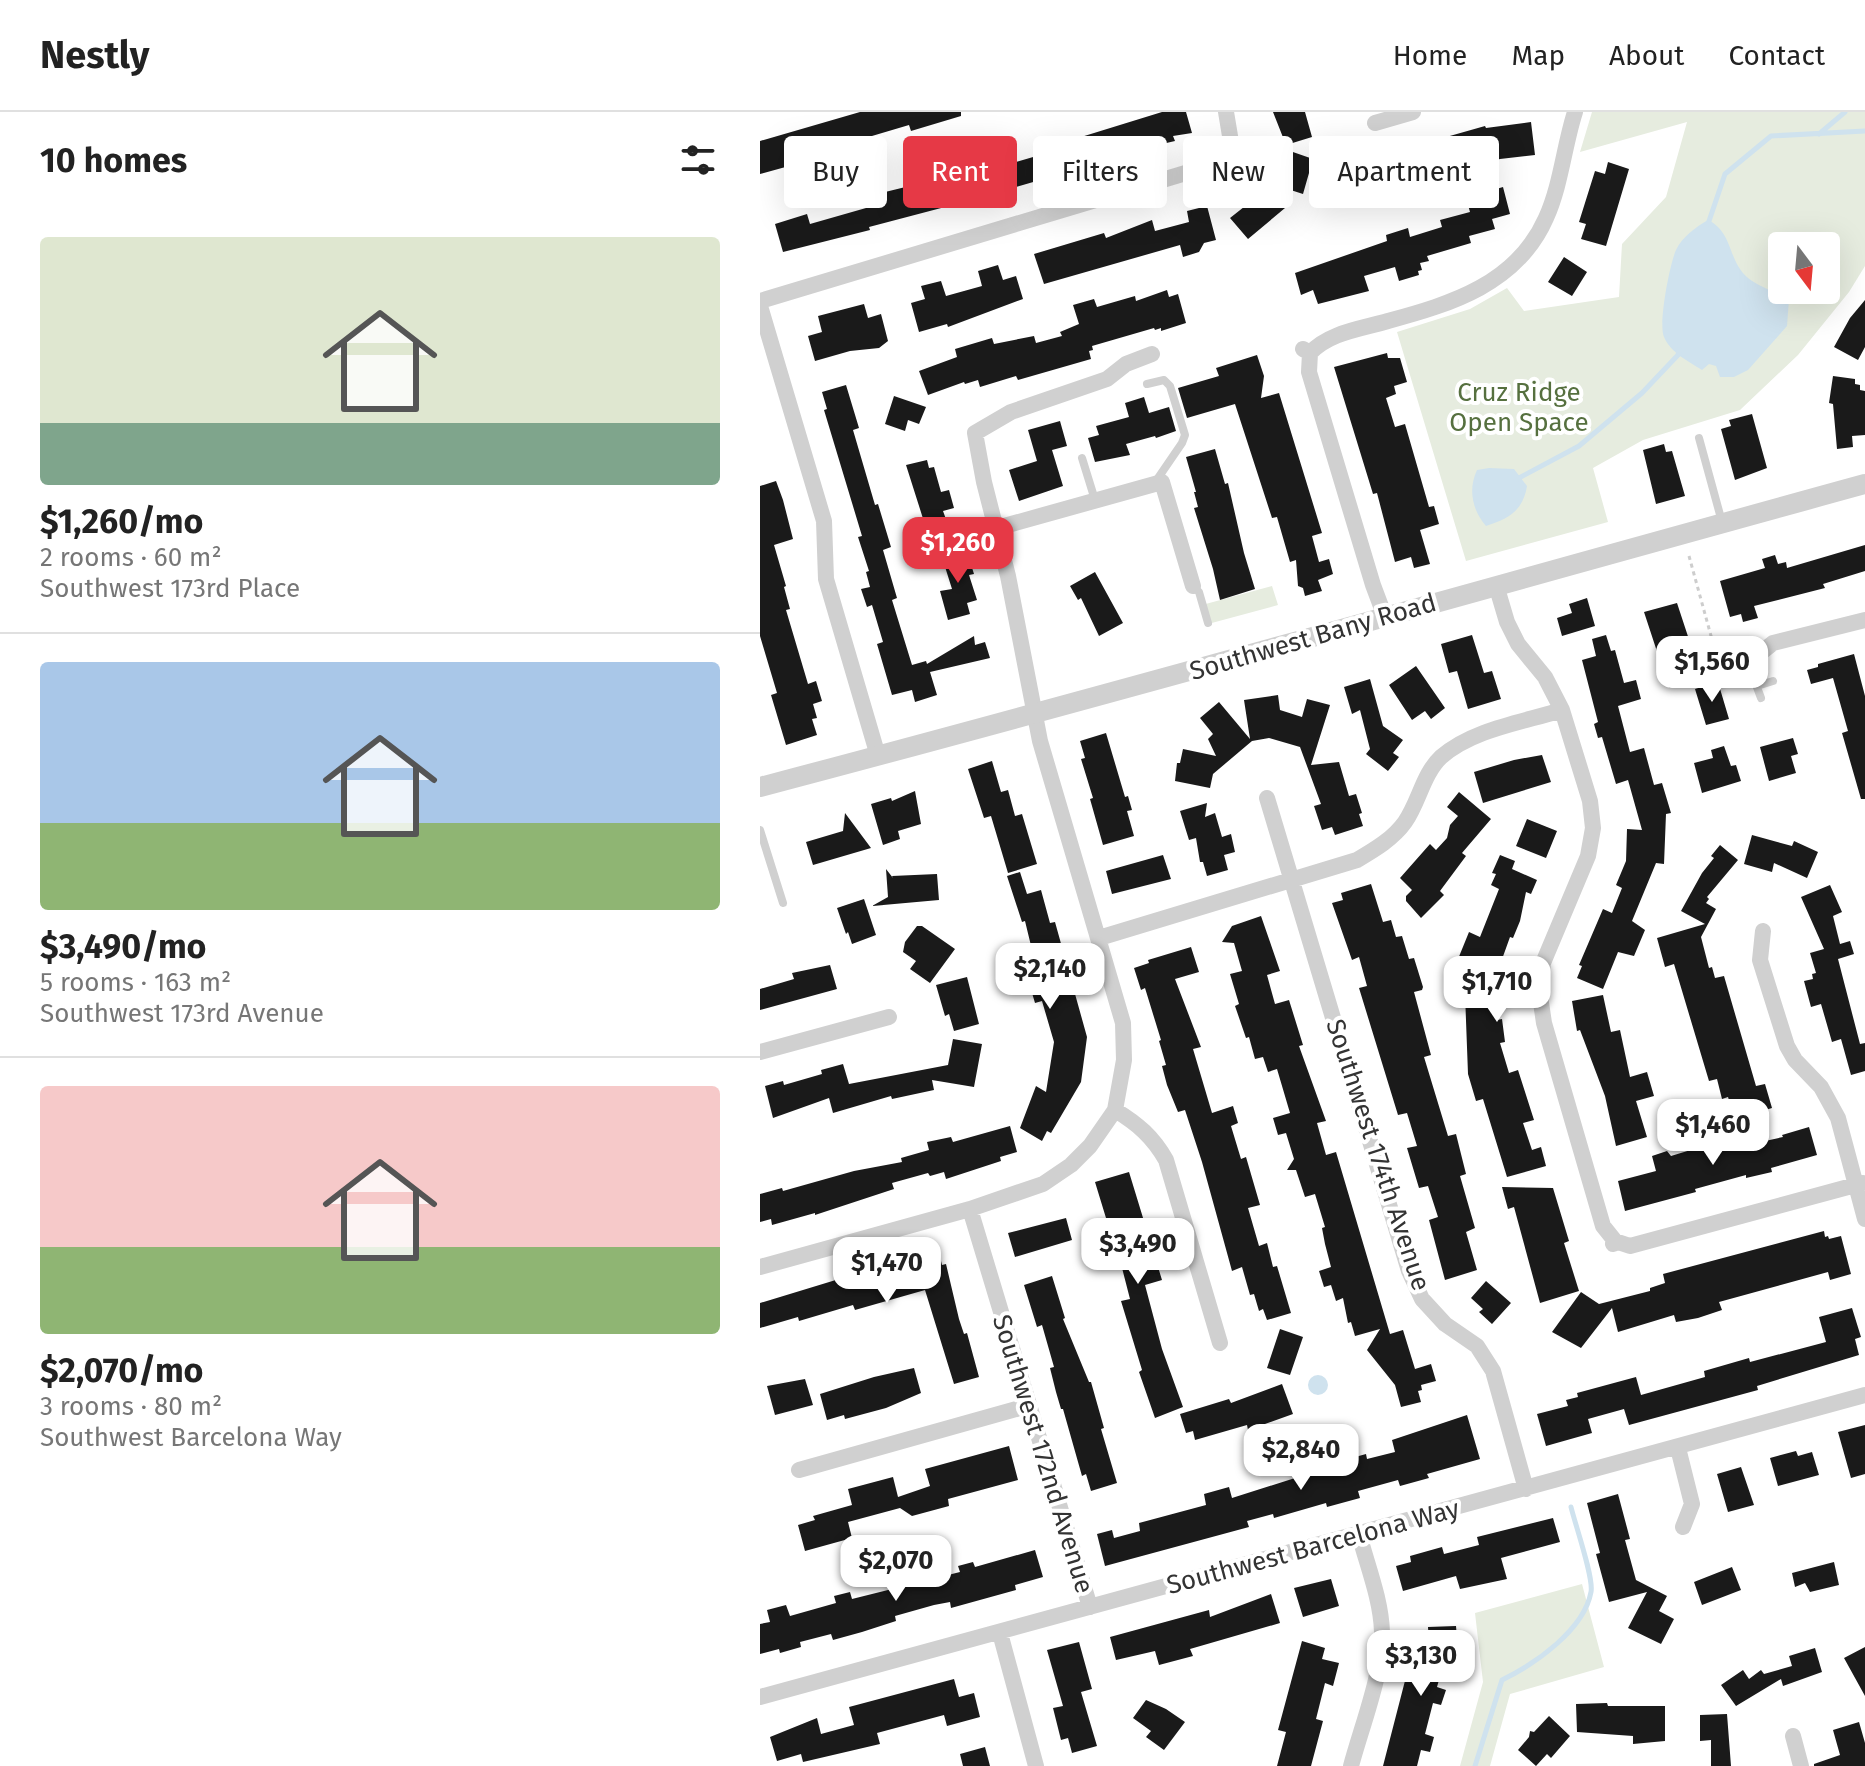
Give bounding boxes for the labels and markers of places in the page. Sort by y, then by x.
pin: $1,260 [893,517,1023,585]
pin: $1,560 [1647,636,1777,704]
pin: $2,140 [985,943,1115,1011]
pin: $1,710 [1432,956,1562,1024]
pin: $1,460 [1648,1099,1778,1167]
pin: $3,490 [1073,1218,1203,1286]
pin: $1,470 [822,1237,952,1305]
pin: $2,840 [1236,1424,1366,1492]
pin: $2,070 [831,1535,961,1603]
pin: $3,130 [1356,1630,1486,1698]

